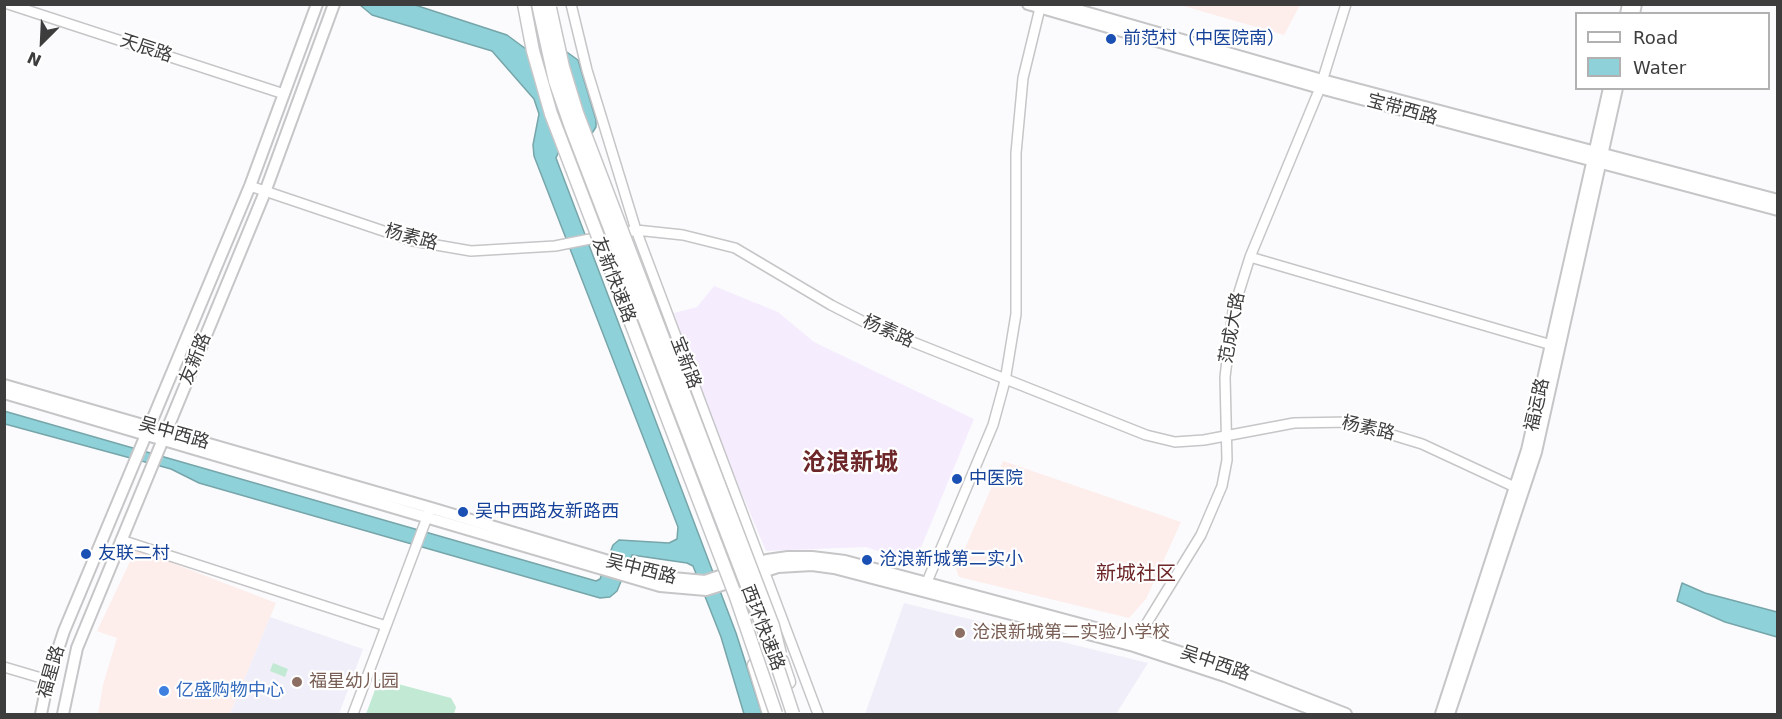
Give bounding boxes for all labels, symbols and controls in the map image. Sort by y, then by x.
north arrow [12,12,72,72]
legend [1575,12,1770,90]
text: Road [1633,27,1678,48]
place label: 前范村（中医院南） [1123,28,1285,50]
street label: 天辰路 [117,30,175,68]
marker: 前范村（中医院南） [1104,32,1118,46]
text: N [25,48,44,70]
text: Water [1633,57,1686,78]
street label: 宝带西路 [1364,90,1440,130]
street label: 杨素路 [382,221,440,255]
street label: 友新快速路 [587,234,639,326]
street label: 范成大路 [1216,291,1250,365]
street label: 杨素路 [859,311,917,353]
street label: 友新路 [176,330,216,388]
street label: 宝新路 [665,334,705,392]
street label: 福运路 [1521,376,1555,434]
street label: 杨素路 [1339,412,1397,446]
street label: 吴中西路 [136,414,212,454]
district label: 沧浪新城 [802,450,898,478]
place label: 中医院 [969,468,1023,490]
marker: 中医院 [950,472,964,486]
place label: 吴中西路友新路西 [475,501,619,523]
marker: 吴中西路友新路西 [456,505,470,519]
place label: 友联二村 [98,543,170,565]
marker: 友联二村 [79,547,93,561]
place label: 沧浪新城第二实小 [879,549,1023,571]
street label: 吴中西路 [603,551,679,589]
marker: 沧浪新城第二实小 [860,553,874,567]
district label: 新城社区 [1096,563,1176,587]
street label: 西环快速路 [736,582,788,674]
place label: 沧浪新城第二实验小学校 [972,622,1170,644]
marker: 沧浪新城第二实验小学校 [953,626,967,640]
street label: 吴中西路 [1177,642,1253,686]
street label: 福星路 [34,643,70,701]
place label: 福星幼儿园 [309,671,399,693]
marker: 福星幼儿园 [290,675,304,689]
place label: 亿盛购物中心 [176,680,284,702]
marker: 亿盛购物中心 [157,684,171,698]

